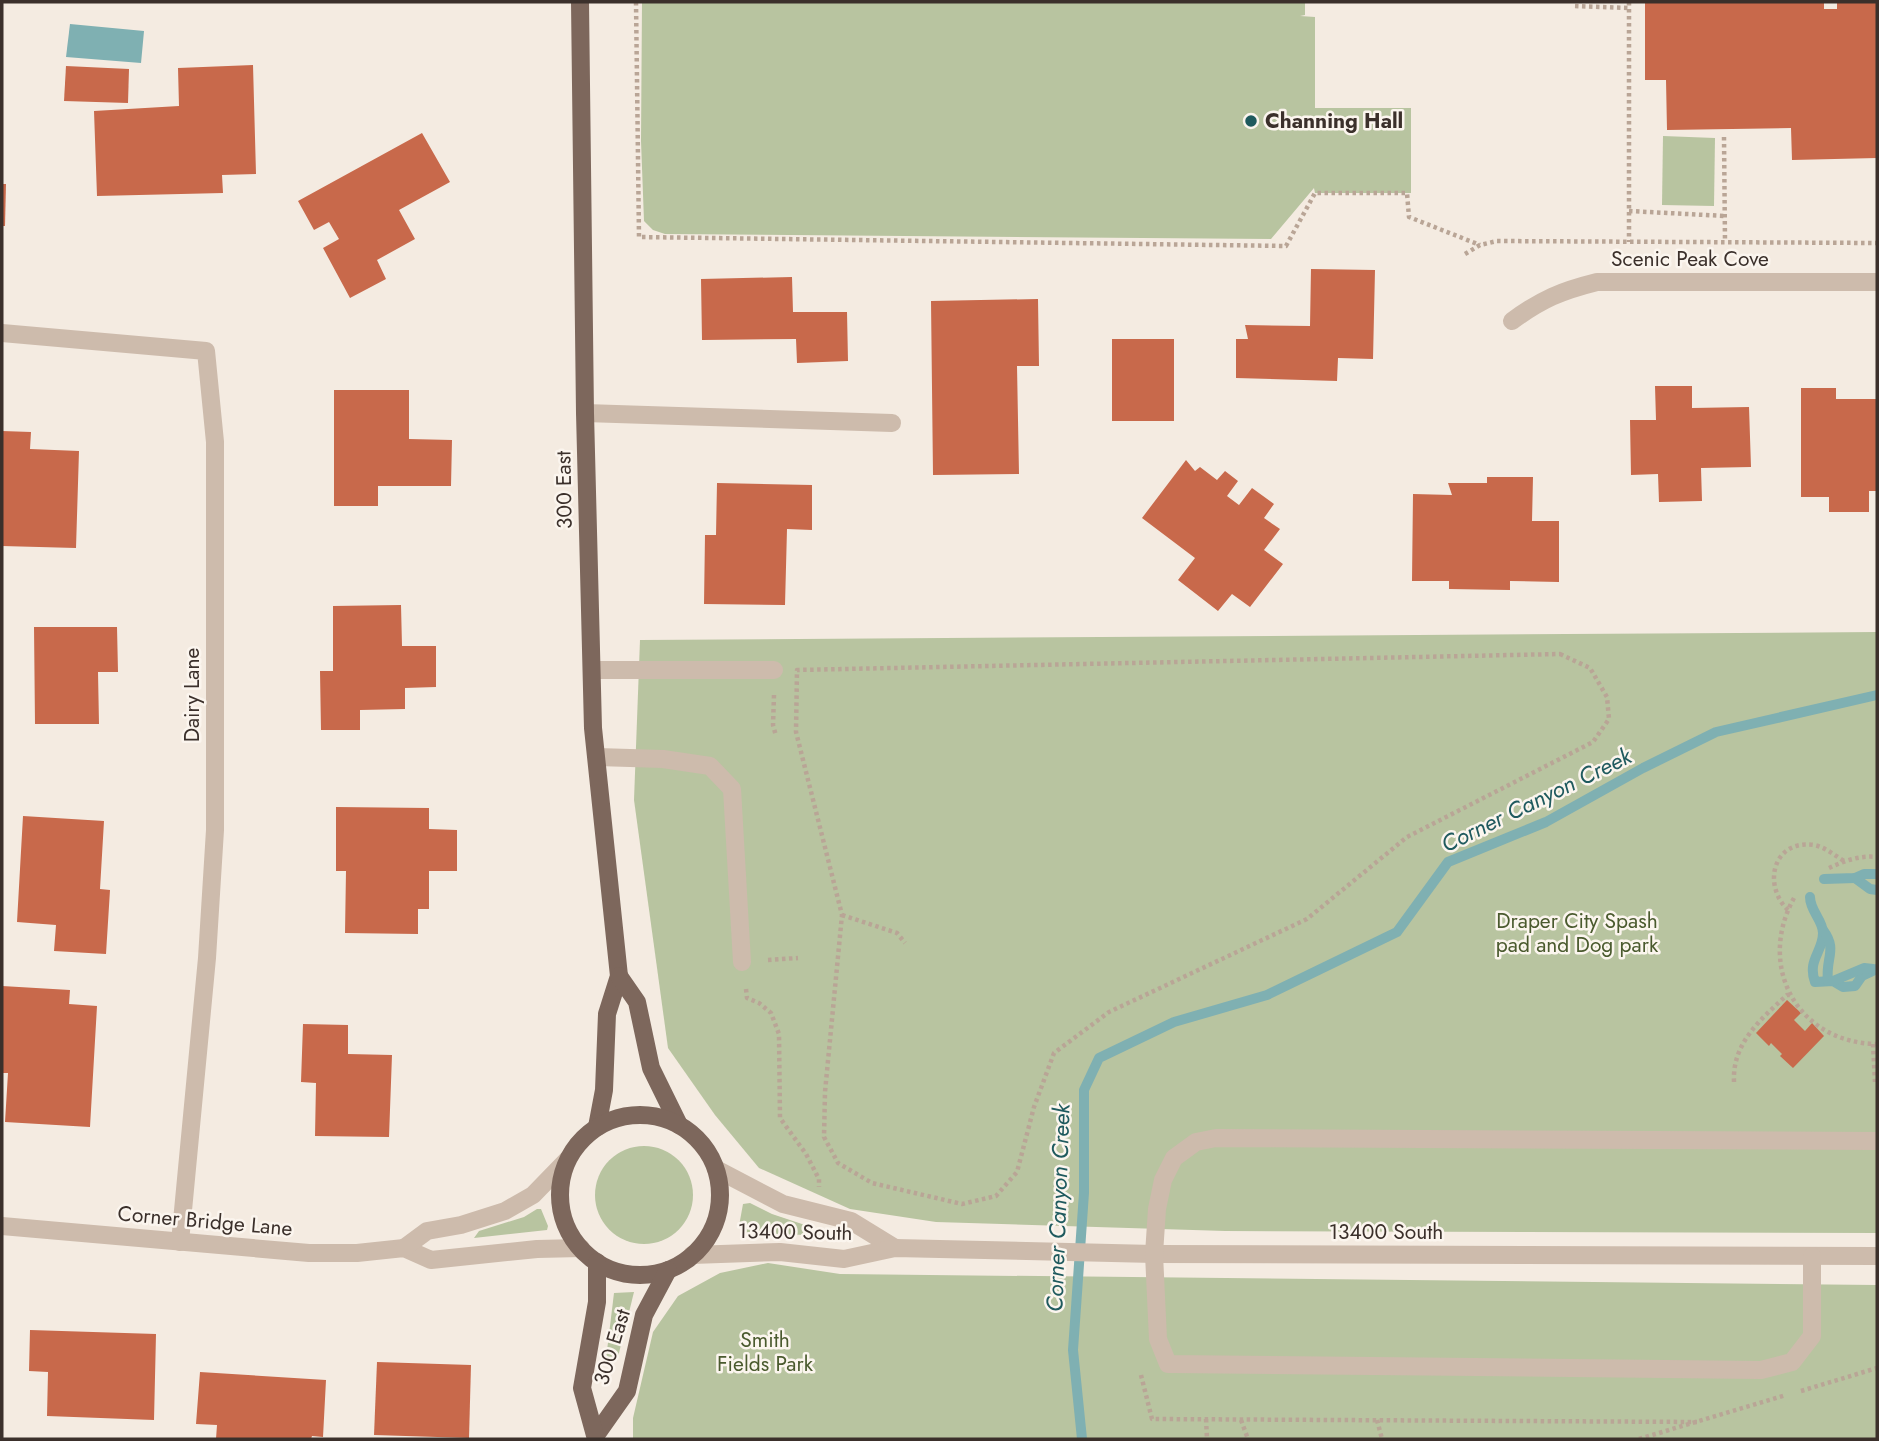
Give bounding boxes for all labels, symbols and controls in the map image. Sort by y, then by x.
place label: Channing Hall [1265,106,1403,136]
marker: Channing Hall [1243,113,1259,129]
street label: Scenic Peak Cove [1611,244,1769,274]
street label: 300 East [548,451,580,529]
street label: Dairy Lane [177,648,207,742]
water label: Corner Canyon Creek [1435,739,1638,861]
park label: Draper City Spash pad and Dog park [1496,906,1659,960]
water label: Corner Canyon Creek [1037,1102,1079,1313]
street label: Corner Bridge Lane [116,1198,294,1244]
street label: 13400 South [737,1216,853,1248]
street label: 13400 South [1329,1217,1443,1247]
street label: 300 East [586,1305,638,1389]
park label: Smith Fields Park [717,1325,814,1379]

